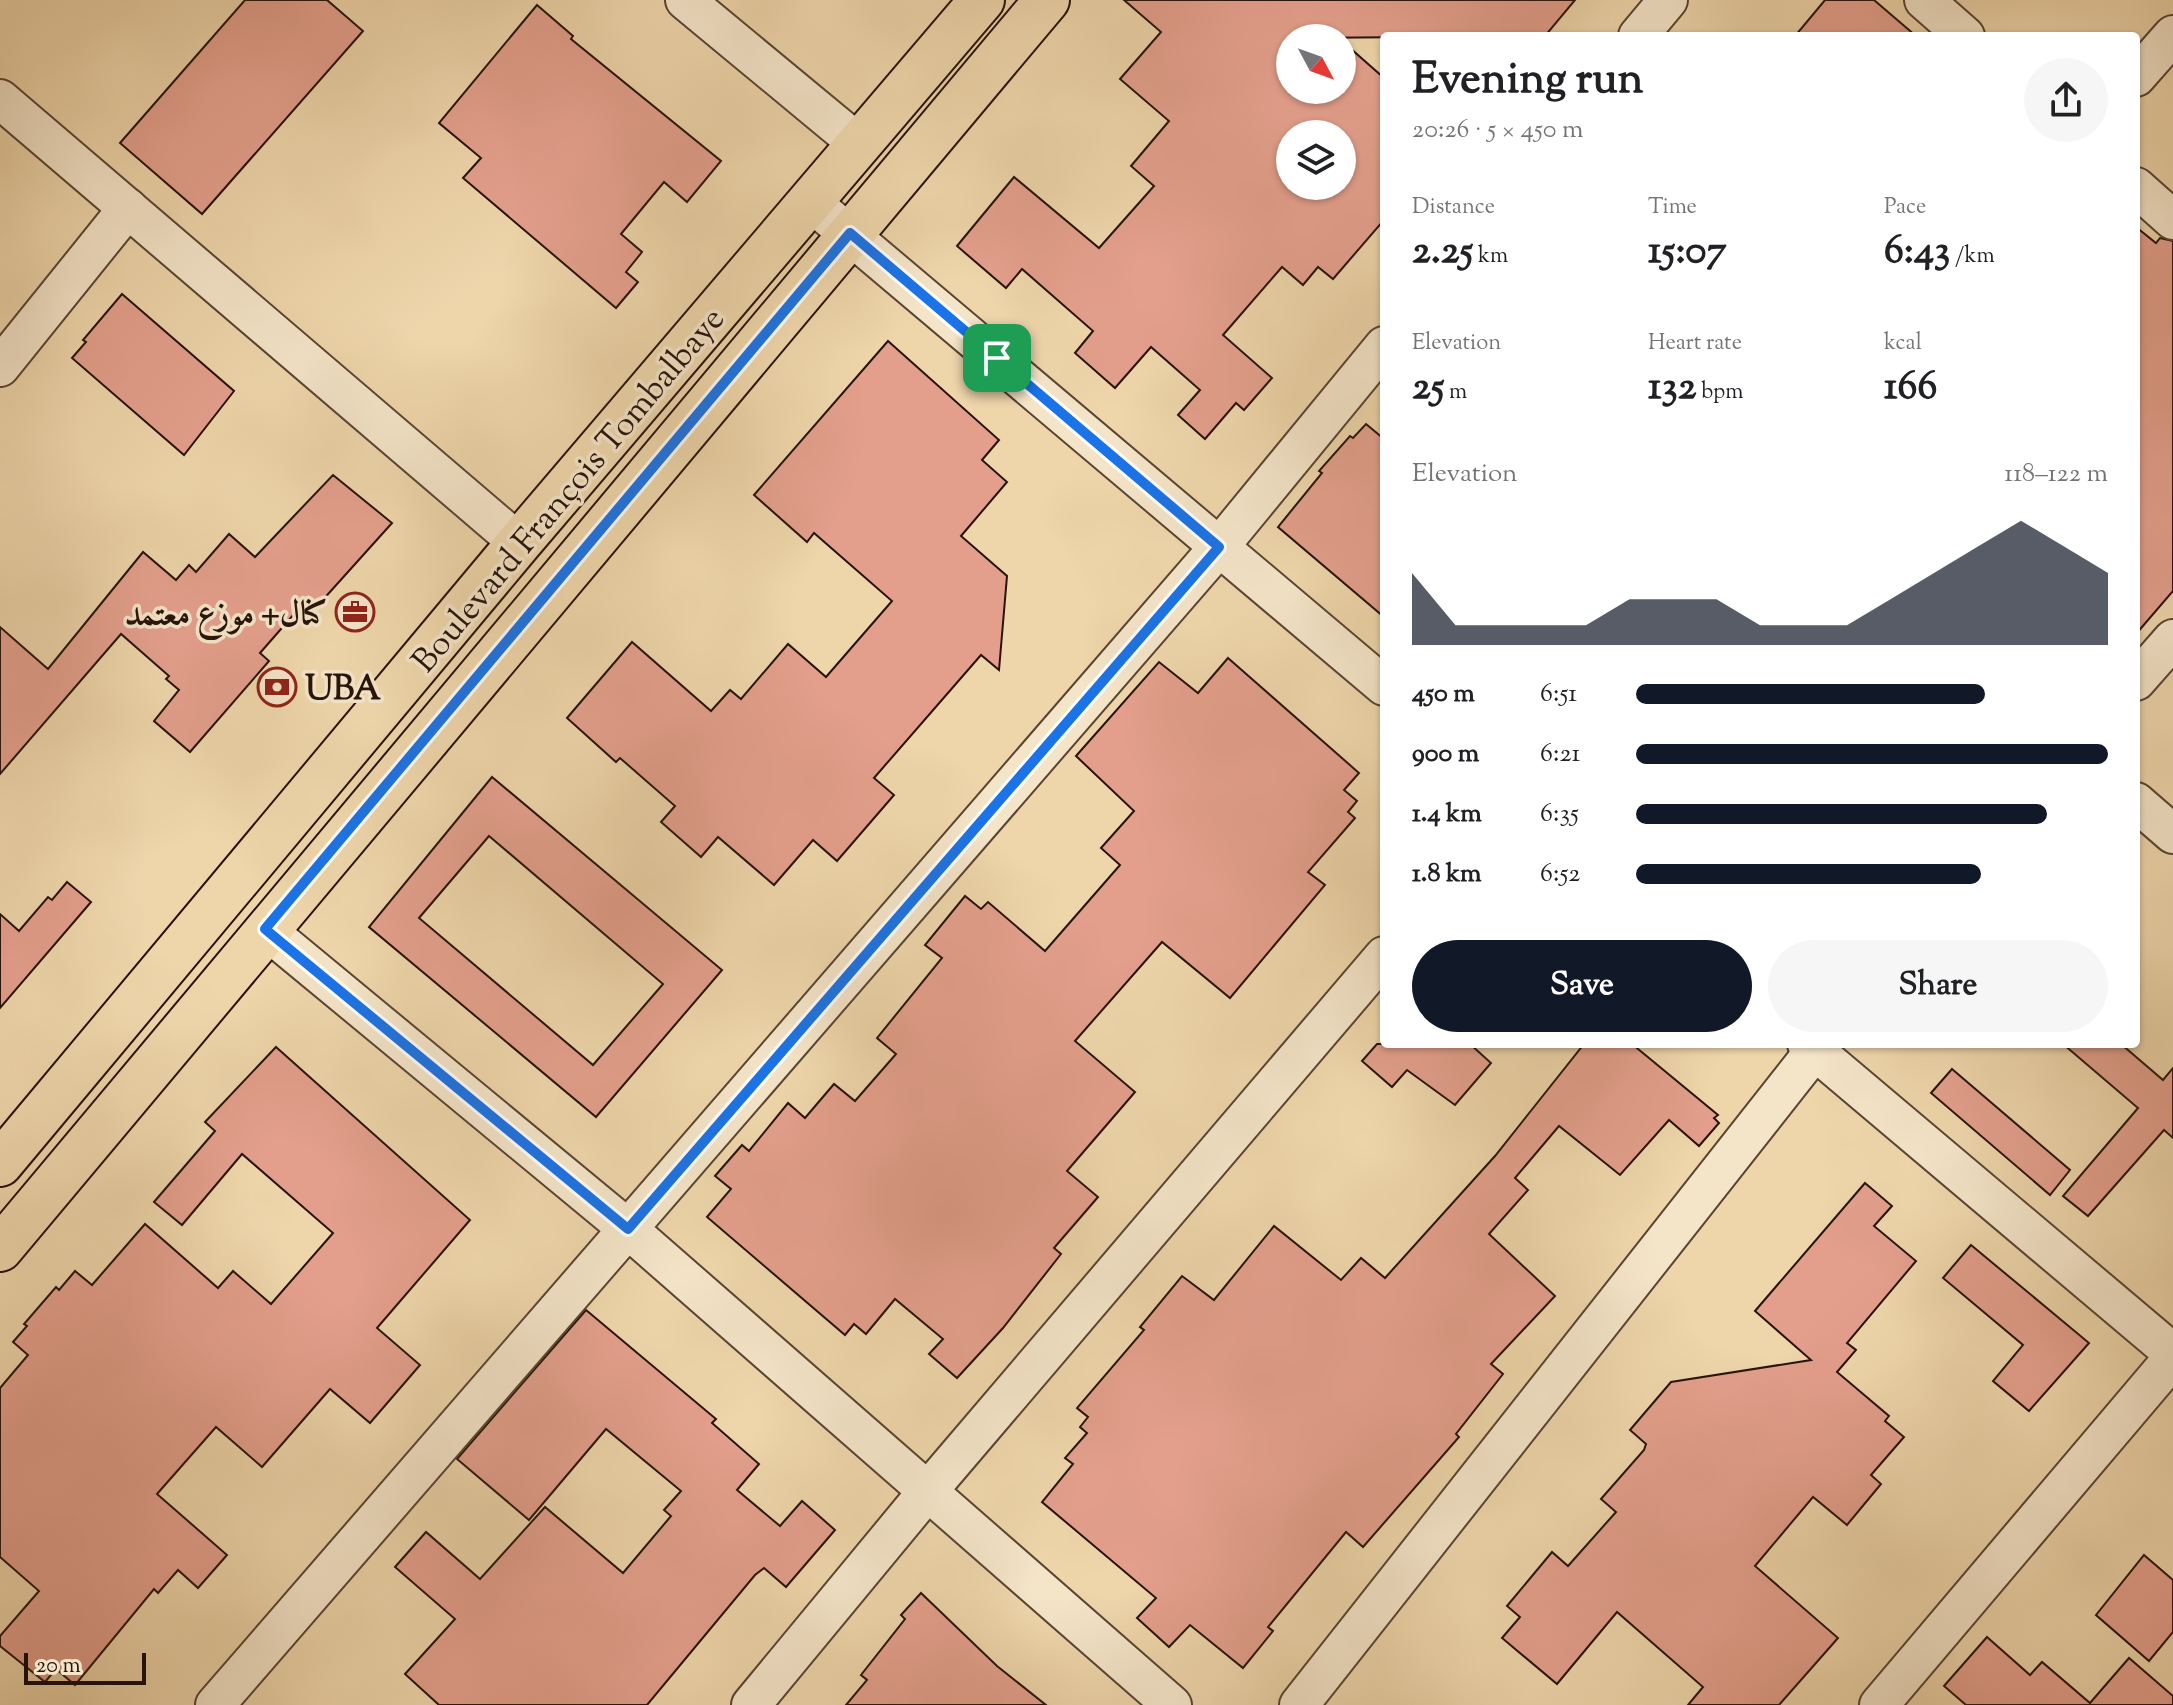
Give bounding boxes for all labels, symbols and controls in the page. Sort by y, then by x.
north arrow [1276,24,1356,104]
map controls [1276,24,1356,200]
text: Evening run [1412,50,1644,113]
button: share [2024,58,2108,142]
text: 20:26 · 5 × 450 m [1412,112,1584,149]
button: layers [1276,120,1356,200]
text: Distance [1412,192,1495,224]
text: Time [1648,192,1697,224]
text: Pace [1884,192,1926,224]
text: 2.25 [1412,224,1473,281]
text: 15:07 [1648,224,1726,281]
text: 6:43 [1884,224,1950,281]
text: km [1473,241,1508,273]
text: /km [1950,241,1995,273]
street label: Boulevard François Tombalbaye [402,298,738,685]
pin [963,324,1031,392]
text: Elevation [1412,328,1501,360]
text: Heart rate [1648,328,1742,360]
text: kcal [1884,328,1922,360]
icon: arrive [975,336,1019,380]
text: 25 [1412,360,1444,417]
text: 132 [1648,360,1696,417]
text: 166 [1884,360,1937,417]
text: m [1444,377,1467,409]
text: bpm [1696,377,1743,409]
text: Elevation [1412,456,1517,493]
text: 118–122 m [2004,456,2108,493]
place label: كنال+ موزع معتمد [124,591,327,640]
office icon: كنال+ موزع معتمد [334,591,376,633]
bank icon: UBA [256,666,298,708]
place label: UBA [305,666,381,715]
text: 450 m [1412,676,1475,713]
text: 6:51 [1540,676,1577,713]
text: 900 m [1412,736,1479,773]
text: 6:21 [1540,736,1580,773]
text: 1.4 km [1412,796,1482,833]
text: 6:35 [1540,796,1579,833]
text: 1.8 km [1412,856,1482,893]
text: 6:52 [1540,856,1580,893]
button: Save [1412,940,1752,1032]
button: Share [1768,940,2108,1032]
scale bar [24,1649,146,1685]
text: 20 m [36,1651,81,1683]

